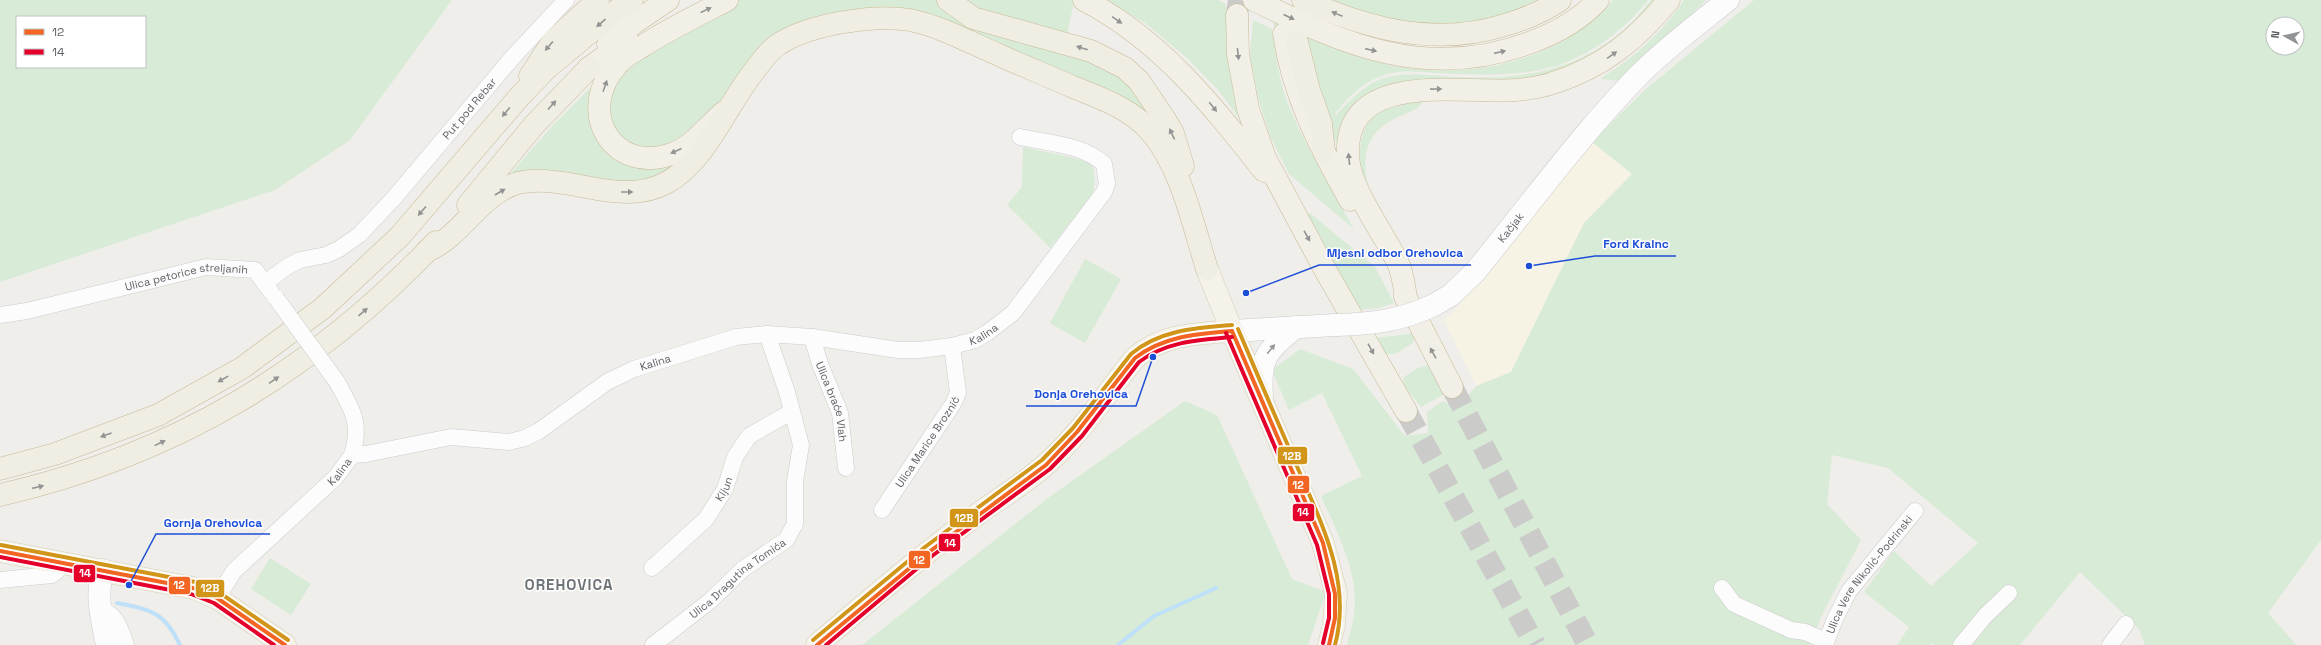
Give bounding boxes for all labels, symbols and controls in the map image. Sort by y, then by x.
one-way arrow [700,7,712,13]
one-way arrow [1332,11,1343,17]
one-way arrow [1283,14,1295,20]
legend [16,16,146,68]
one-way arrow [1112,16,1122,24]
north arrow [2265,16,2305,56]
one-way arrow [596,19,606,28]
text: 12 [52,24,64,40]
text: N [2268,30,2283,39]
one-way arrow [544,40,553,51]
text: 14 [52,44,65,60]
one-way arrow [1075,45,1087,51]
one-way arrow [1365,47,1377,53]
one-way arrow [1235,48,1242,60]
one-way arrow [1494,48,1506,54]
one-way arrow [1606,51,1617,59]
street label: Put pod Rebar [439,75,499,142]
one-way arrow [602,80,608,92]
one-way arrow [1430,86,1442,93]
one-way arrow [548,100,557,110]
one-way arrow [1209,101,1217,112]
one-way arrow [502,106,511,117]
one-way arrow [1169,128,1175,139]
one-way arrow [670,149,682,155]
one-way arrow [1346,153,1352,166]
one-way arrow [494,189,506,196]
one-way arrow [621,189,634,195]
one-way arrow [417,205,426,216]
street label: Kačjak [1494,210,1527,245]
one-way arrow [1303,231,1310,242]
callout: Ford Krainc [1595,232,1676,256]
text: Ford Krainc [1603,236,1669,252]
callout: Mjesni odbor Orehovica [1319,241,1471,265]
text: Mjesni odbor Orehovica [1327,245,1463,261]
street label: Ulica petorice streljanih [123,260,248,294]
one-way arrow [358,308,367,317]
street label: Kalina [968,320,1001,348]
one-way arrow [1267,343,1276,354]
one-way arrow [1368,343,1374,355]
one-way arrow [1430,347,1436,359]
street label: Kalina [638,351,673,374]
street label: Ulica braće Vlah [813,359,850,443]
one-way arrow [217,375,229,382]
one-way arrow [269,376,279,384]
callout: Donja Orehovica [1026,382,1136,406]
text: Donja Orehovica [1034,386,1128,402]
street label: Ulica Marice Broznić [892,394,963,490]
one-way arrow [100,432,112,438]
one-way arrow [155,440,166,446]
line badge: 12B [1277,446,1308,465]
text: 12B [1283,449,1301,463]
street label: Kalina [324,454,355,489]
street label: Kljun [712,475,735,504]
line badge: 12 [1287,475,1310,494]
text: 12 [1292,478,1304,492]
one-way arrow [32,483,44,489]
line badge: 14 [1292,503,1315,522]
text: 14 [1297,505,1309,519]
line badge: 12B [949,508,979,528]
callout: Gornja Orehovica [156,510,270,534]
text: 12B [955,511,973,525]
street label: Ulica Vere Nikolić-Podrinski [1823,512,1916,636]
text: Gornja Orehovica [164,515,262,531]
line badge: 14 [938,533,961,552]
street label: Ulica Dragutina Tomića [687,535,789,621]
text: 14 [944,536,956,550]
line badge: 12 [908,550,931,569]
text: 12 [913,553,925,567]
line badge: 14 [73,564,96,583]
text: 14 [79,566,91,580]
district label: OREHOVICA [525,575,613,594]
line badge: 12 [168,576,191,595]
text: 12 [173,578,185,592]
line badge: 12B [195,579,225,598]
text: 12B [201,581,219,595]

